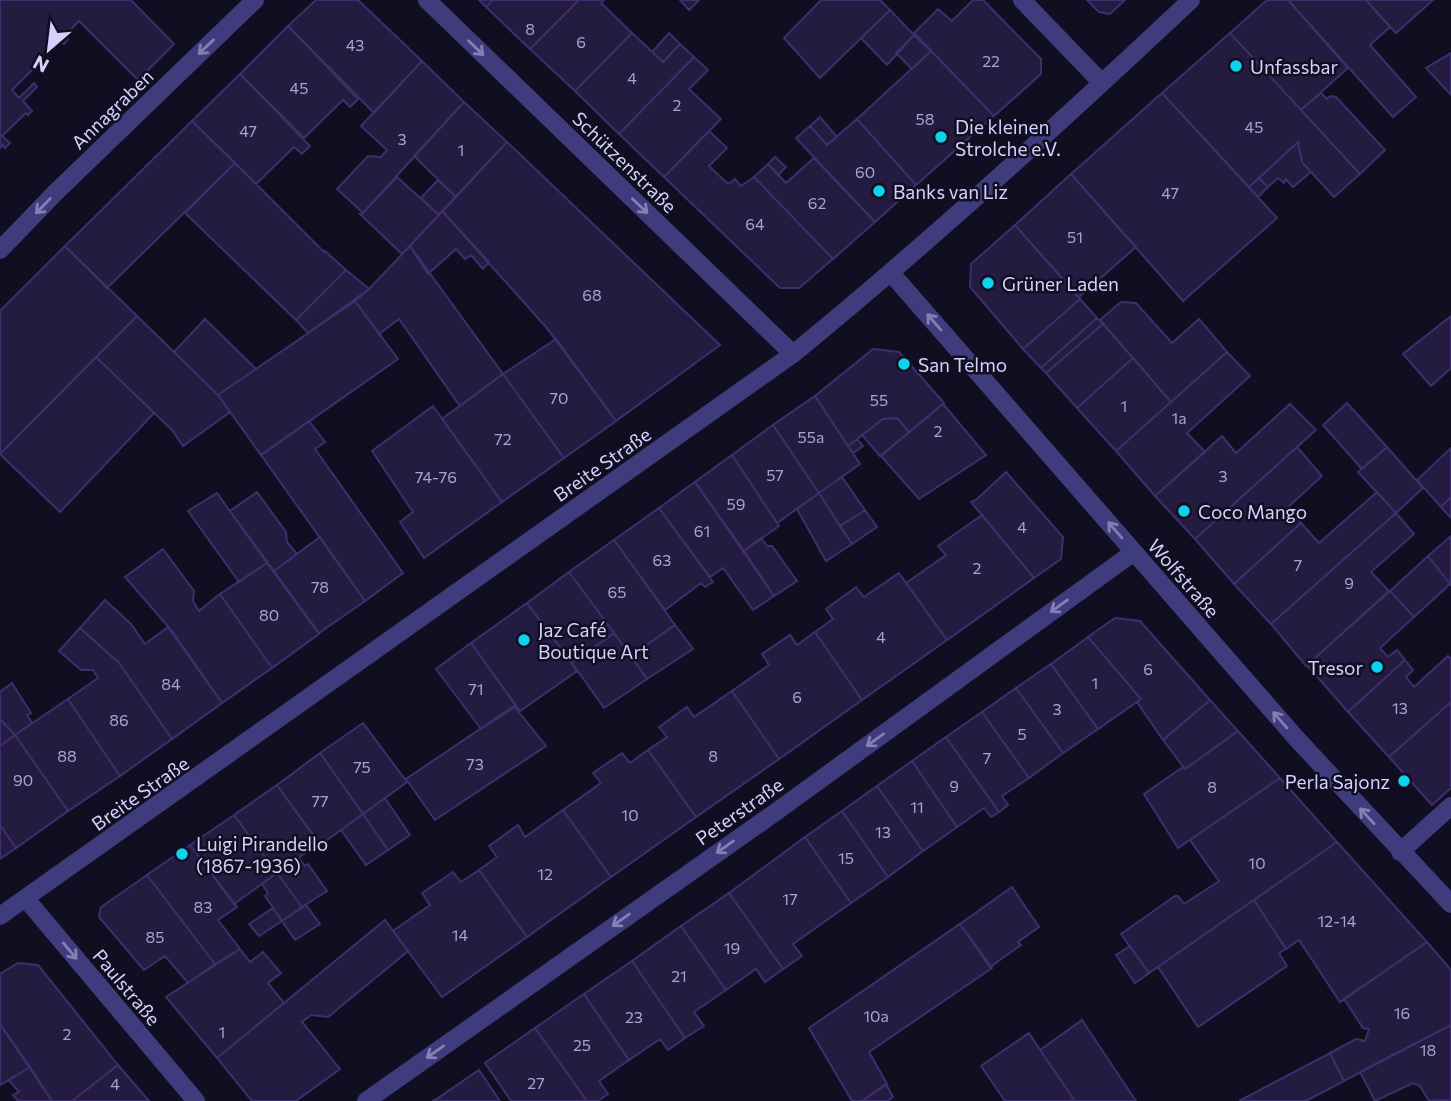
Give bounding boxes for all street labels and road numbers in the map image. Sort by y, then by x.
street label: Annagraben [66,64,158,154]
street label: Schützenstraße [568,107,682,217]
street label: Breite Straße [549,422,655,506]
street label: Wolfstraße [1144,534,1224,622]
street label: Breite Straße [87,751,193,835]
street label: Peterstraße [691,772,787,850]
street label: Paulstraße [88,944,166,1030]

